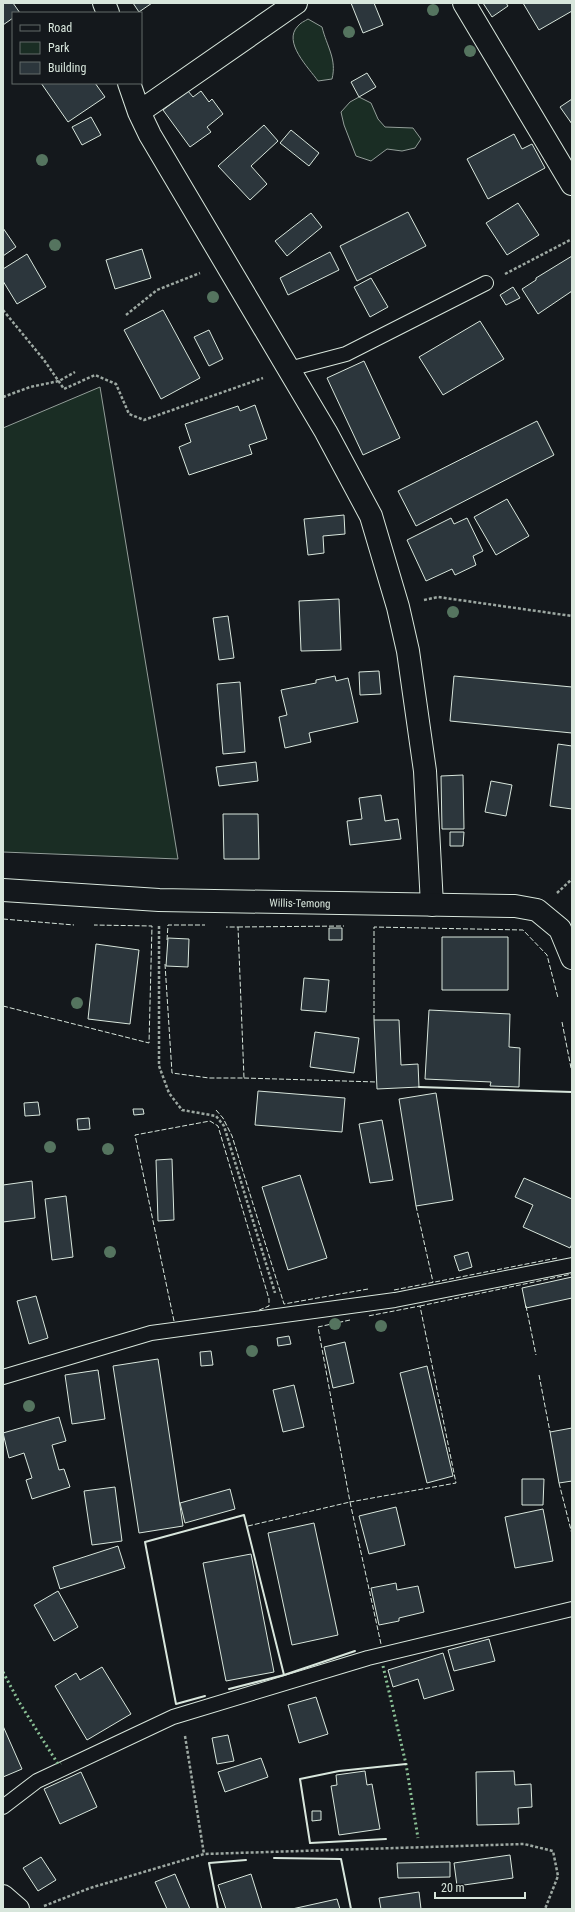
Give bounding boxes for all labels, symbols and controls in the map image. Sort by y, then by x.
legend [12,12,142,84]
text: Road [48,21,72,35]
text: Park [48,41,70,55]
text: Building [48,61,86,75]
street label: Willis-Temong [269,896,331,911]
scale bar [435,1874,525,1900]
text: 20 m [441,1881,465,1895]

